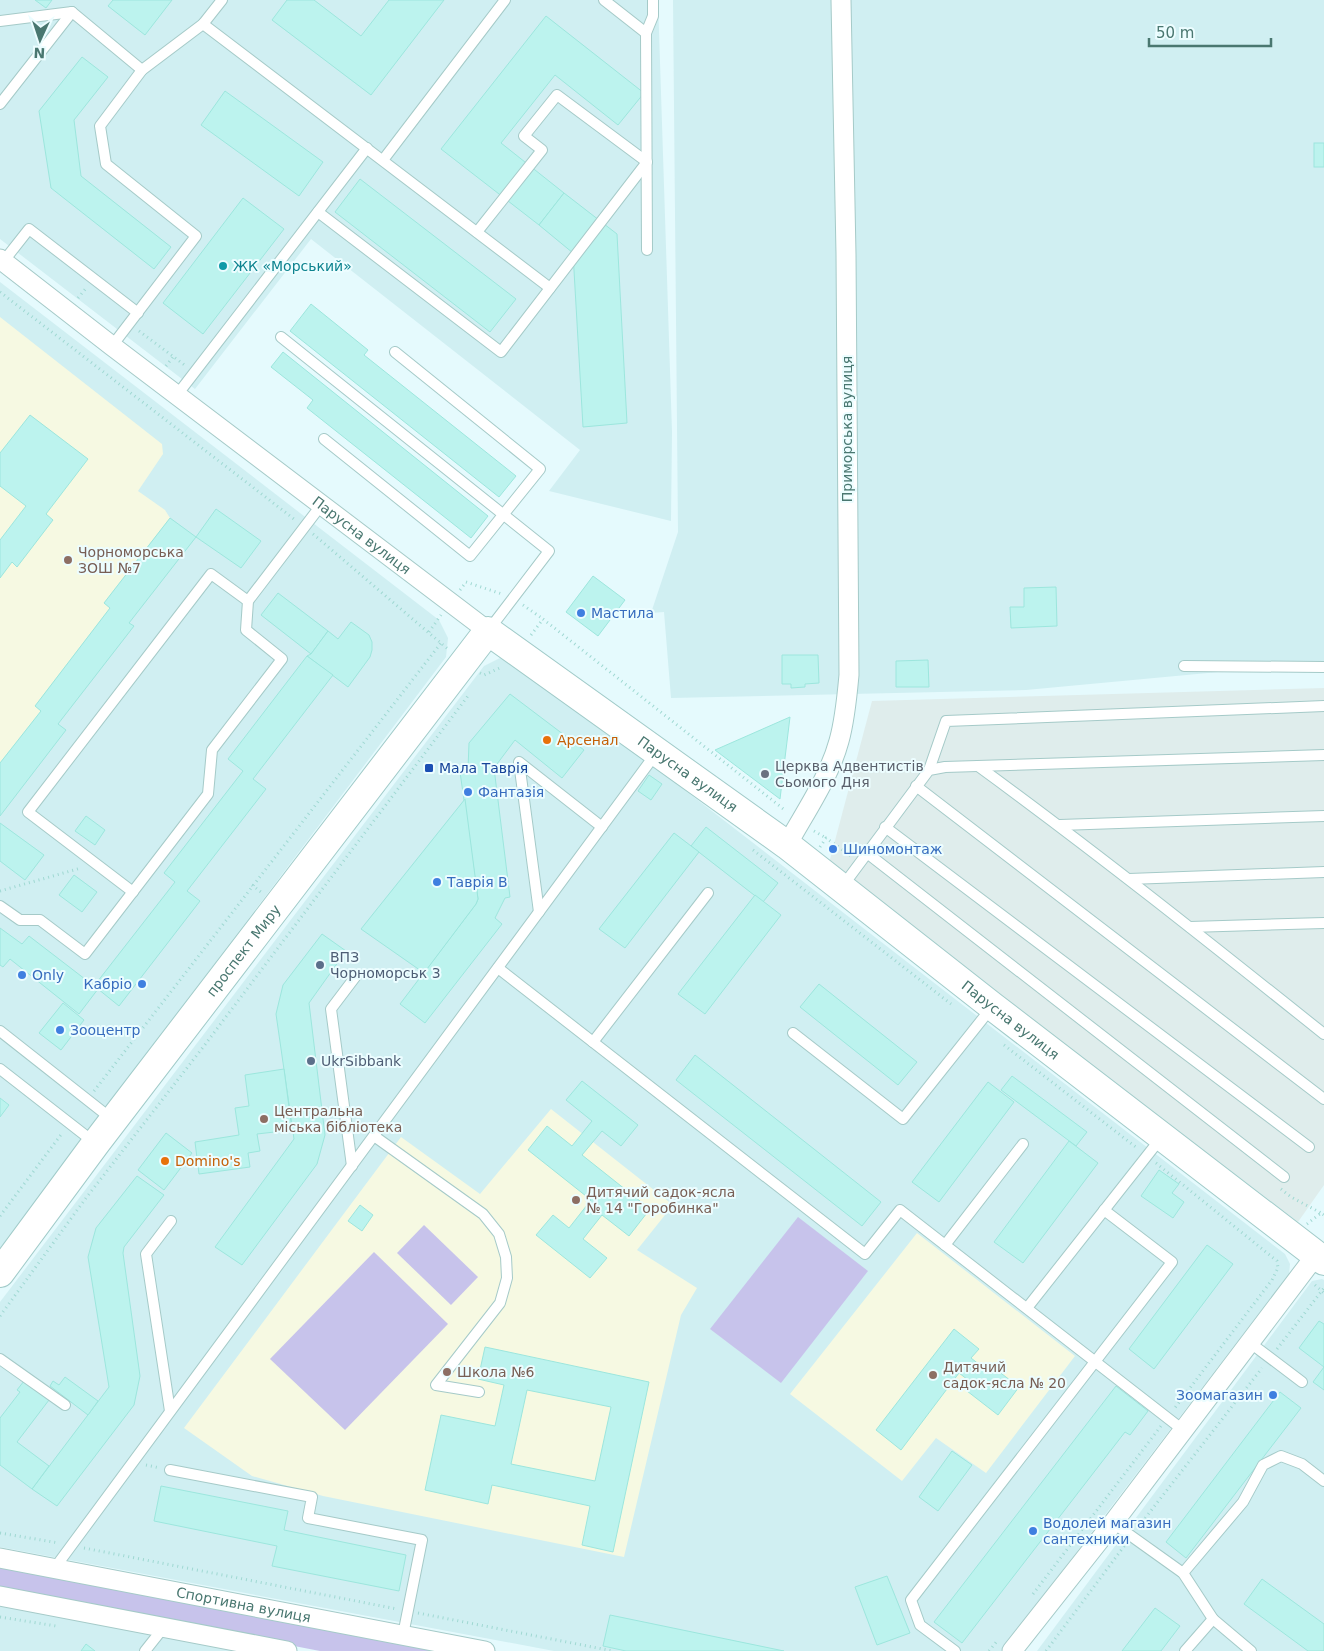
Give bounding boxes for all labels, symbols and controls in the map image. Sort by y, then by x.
north arrow [15,15,65,65]
scale bar [1149,15,1272,47]
text: 50 m [1156,24,1194,42]
text: N [33,45,46,61]
place label: ЖК «Морський» [233,258,352,274]
marker: ЖК «Морський» [217,260,229,272]
street label: Приморська вулиця [839,356,855,502]
street label: Парусна вулиця [309,493,414,577]
place label: Чорноморська ЗОШ №7 [78,544,184,576]
marker: Чорноморська ЗОШ №7 [62,554,74,566]
place label: Мастила [591,605,654,621]
marker: Мастила [575,607,587,619]
place label: Арсенал [557,732,618,748]
street label: Парусна вулиця [635,733,741,815]
marker: Арсенал [541,734,553,746]
place label: Церква Адвентистів Сьомого Дня [775,758,924,790]
place label: Мала Таврія [439,760,528,776]
marker: Мала Таврія [423,762,435,774]
marker: Церква Адвентистів Сьомого Дня [759,768,771,780]
place label: Фантазія [478,784,544,800]
marker: Фантазія [462,786,474,798]
place label: Шиномонтаж [843,841,943,857]
marker: Шиномонтаж [827,843,839,855]
place label: Таврія В [446,874,508,890]
marker: Таврія В [431,876,443,888]
street label: проспект Миру [203,901,284,1000]
place label: ВПЗ Чорноморськ 3 [330,949,441,981]
marker: ВПЗ Чорноморськ 3 [314,959,326,971]
place label: Only [32,967,64,983]
marker: Only [16,969,28,981]
place label: Кабріо [84,976,132,992]
street label: Парусна вулиця [959,977,1062,1063]
marker: Кабріо [136,978,148,990]
place label: Зооцентр [70,1022,141,1038]
marker: Зооцентр [54,1024,66,1036]
place label: UkrSibbank [321,1053,402,1069]
marker: UkrSibbank [305,1055,317,1067]
place label: Центральна міська бібліотека [274,1103,402,1135]
marker: Центральна міська бібліотека [258,1113,270,1125]
place label: Domino's [175,1153,240,1169]
marker: Domino's [159,1155,171,1167]
place label: Дитячий садок-ясла № 14 "Горобинка" [586,1184,735,1216]
marker: Дитячий садок-ясла № 14 "Горобинка" [570,1194,582,1206]
place label: Дитячий садок-ясла № 20 [943,1359,1066,1391]
place label: Школа №6 [457,1364,535,1380]
marker: Школа №6 [441,1366,453,1378]
marker: Дитячий садок-ясла № 20 [927,1369,939,1381]
place label: Зоомагазин [1176,1387,1263,1403]
marker: Зоомагазин [1267,1389,1279,1401]
place label: Водолей магазин сантехники [1043,1515,1171,1547]
marker: Водолей магазин сантехники [1027,1525,1039,1537]
street label: Спортивна вулиця [175,1584,312,1625]

